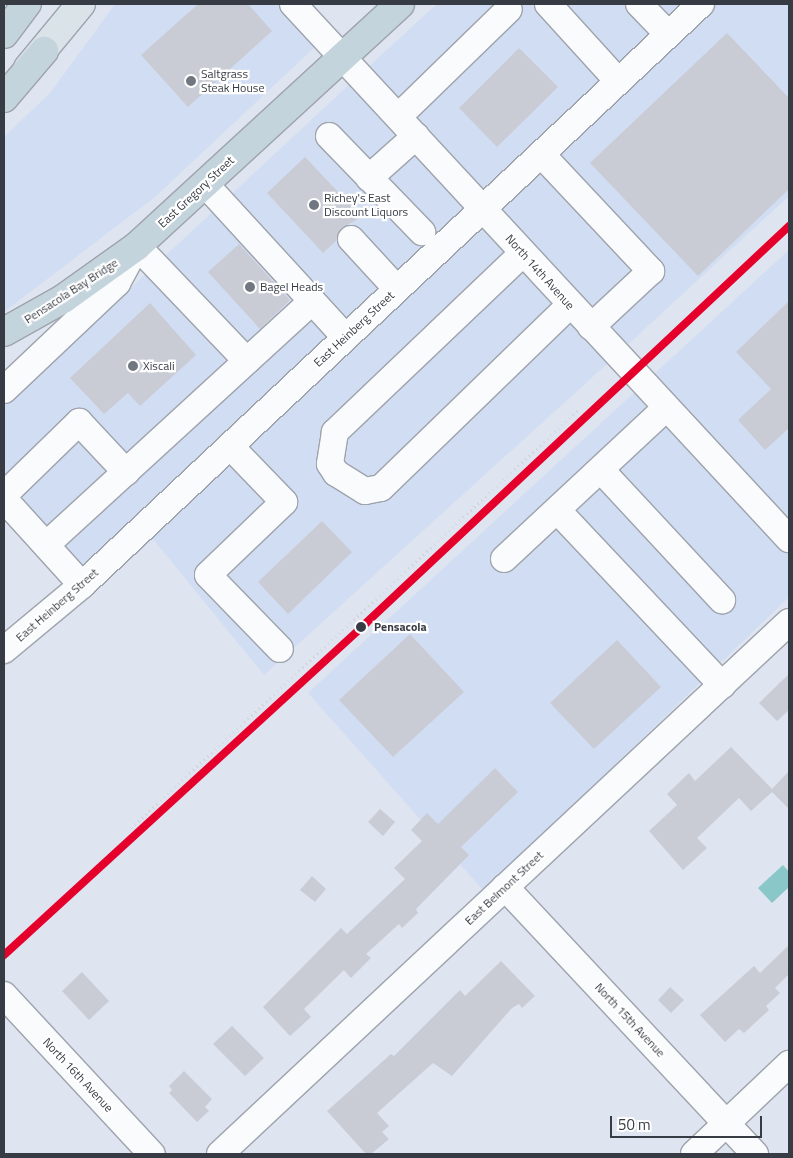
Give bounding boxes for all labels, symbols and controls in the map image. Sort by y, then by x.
place label: Saltgrass Steak House [201,67,264,95]
marker: Saltgrass Steak House [185,75,197,87]
street label: East Gregory Street [155,153,237,231]
place label: Richey's East Discount Liquors [324,191,408,219]
marker: Richey's East Discount Liquors [308,199,320,211]
street label: North 14th Avenue [502,231,578,313]
street label: Pensacola Bay Bridge [22,255,120,327]
place label: Bagel Heads [260,280,323,294]
marker: Bagel Heads [244,281,256,293]
street label: East Heinberg Street [311,288,397,370]
place label: Xiscali [143,359,175,373]
marker: Xiscali [127,360,139,372]
street label: East Heinberg Street [13,565,101,645]
marker: Pensacola [352,618,370,636]
place label: Pensacola [374,620,427,634]
street label: East Belmont Street [462,848,546,928]
street label: North 15th Avenue [592,980,668,1060]
street label: North 16th Avenue [40,1035,116,1115]
scale bar [613,1106,766,1138]
text: 50 m [618,1113,651,1136]

